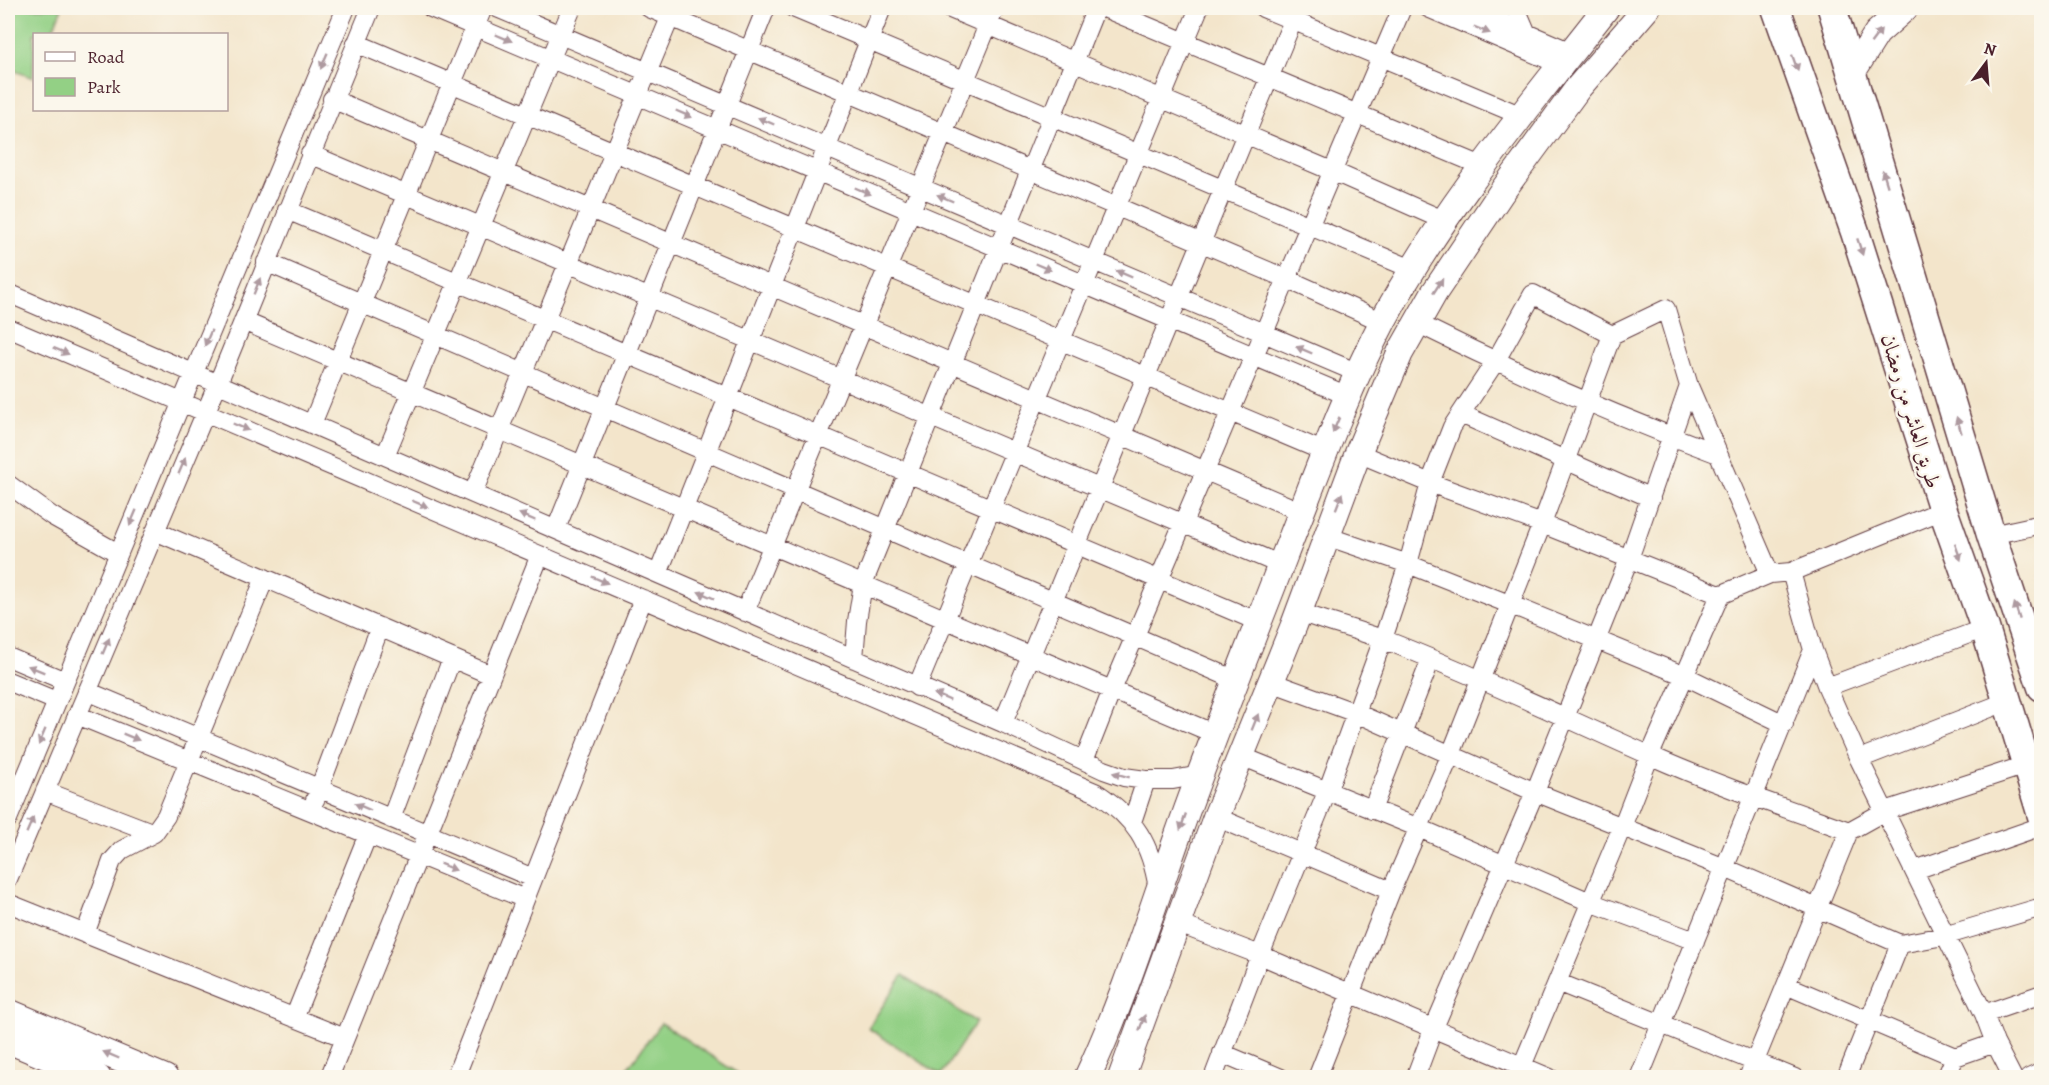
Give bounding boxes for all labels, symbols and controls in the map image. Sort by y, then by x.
one-way arrow [1473,26,1491,36]
one-way arrow [1869,29,1881,44]
legend [33,33,228,111]
north arrow [1956,33,2016,93]
one-way arrow [495,34,513,44]
text: N [1981,37,1999,62]
text: Road [87,45,125,69]
one-way arrow [319,53,329,71]
one-way arrow [1791,54,1801,72]
text: Park [87,75,121,99]
one-way arrow [675,110,692,119]
one-way arrow [756,116,774,126]
one-way arrow [1880,169,1889,187]
one-way arrow [855,186,872,195]
one-way arrow [936,193,954,202]
one-way arrow [1856,238,1865,256]
one-way arrow [1034,262,1052,272]
one-way arrow [1115,269,1133,279]
one-way arrow [253,277,262,295]
one-way arrow [1433,278,1444,295]
one-way arrow [203,329,212,347]
street label: طريق العاشر من رمضان [1874,330,1948,492]
one-way arrow [1295,345,1313,354]
one-way arrow [53,346,71,356]
one-way arrow [1331,416,1340,434]
one-way arrow [1954,416,1963,434]
one-way arrow [232,423,250,432]
one-way arrow [178,457,188,475]
one-way arrow [1335,492,1344,510]
one-way arrow [412,499,430,509]
one-way arrow [128,509,137,527]
one-way arrow [518,512,536,521]
one-way arrow [1953,543,1963,561]
one-way arrow [591,575,609,585]
one-way arrow [696,590,714,600]
one-way arrow [2011,602,2021,620]
one-way arrow [102,637,111,654]
one-way arrow [27,664,45,674]
one-way arrow [934,693,951,702]
one-way arrow [1250,713,1260,731]
one-way arrow [37,728,46,746]
one-way arrow [122,733,140,742]
one-way arrow [1112,770,1130,779]
one-way arrow [354,802,372,811]
one-way arrow [1177,814,1187,832]
one-way arrow [26,816,35,834]
one-way arrow [439,862,457,872]
one-way arrow [1138,1014,1148,1032]
one-way arrow [101,1050,119,1060]

